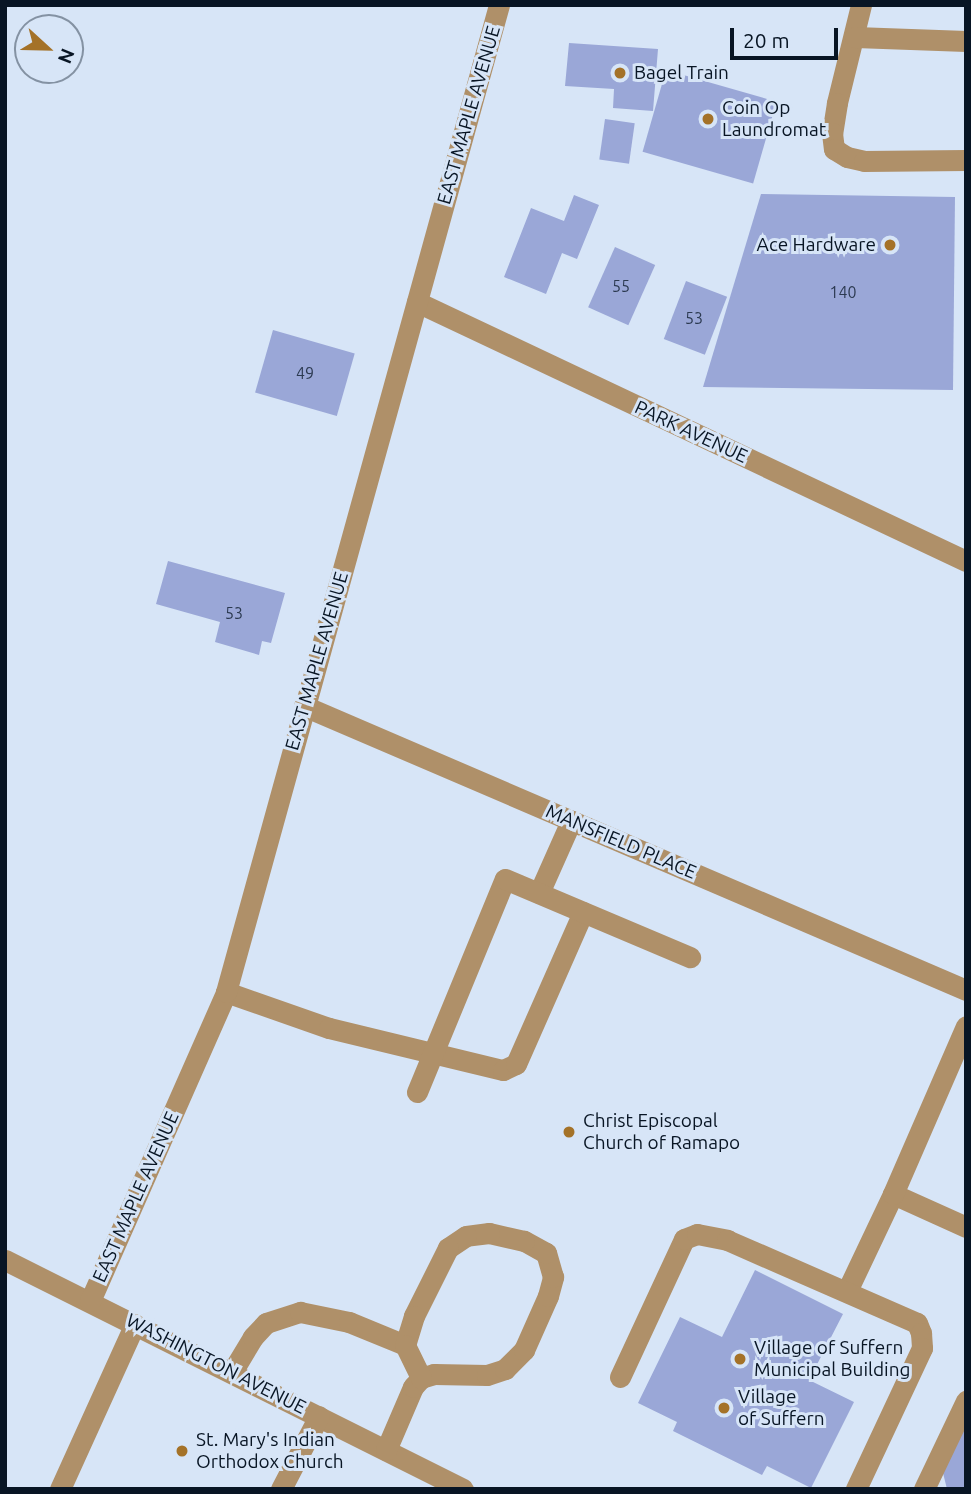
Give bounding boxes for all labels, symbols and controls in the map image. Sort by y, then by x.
north arrow [14,14,84,84]
scale bar [733,14,842,58]
street label: EAST MAPLE AVENUE [433,23,505,207]
text: 20 m [743,28,790,52]
text: N [54,45,79,67]
place label: Bagel Train [634,62,729,84]
marker: Bagel Train [612,65,628,81]
place label: Coin Op Laundromat [722,97,826,141]
marker: Coin Op Laundromat [700,111,716,127]
place label: Ace Hardware [757,234,876,256]
marker: Ace Hardware [882,237,898,253]
house number: 55 [612,276,630,296]
house number: 140 [829,282,857,302]
house number: 53 [685,308,703,328]
house number: 49 [296,363,314,383]
street label: PARK AVENUE [631,396,751,468]
street label: EAST MAPLE AVENUE [281,569,353,753]
house number: 53 [225,603,243,623]
street label: MANSFIELD PLACE [542,800,700,884]
street label: EAST MAPLE AVENUE [88,1108,184,1286]
place label: Christ Episcopal Church of Ramapo [583,1110,740,1154]
marker: Christ Episcopal Church of Ramapo [561,1124,577,1140]
street label: WASHINGTON AVENUE [122,1309,310,1419]
place label: Village of Suffern Municipal Building [754,1337,911,1381]
marker: Village of Suffern Municipal Building [732,1351,748,1367]
place label: Village of Suffern [738,1386,825,1430]
marker: Village of Suffern [716,1400,732,1416]
place label: St. Mary's Indian Orthodox Church [196,1429,344,1473]
marker: St. Mary's Indian Orthodox Church [174,1443,190,1459]

